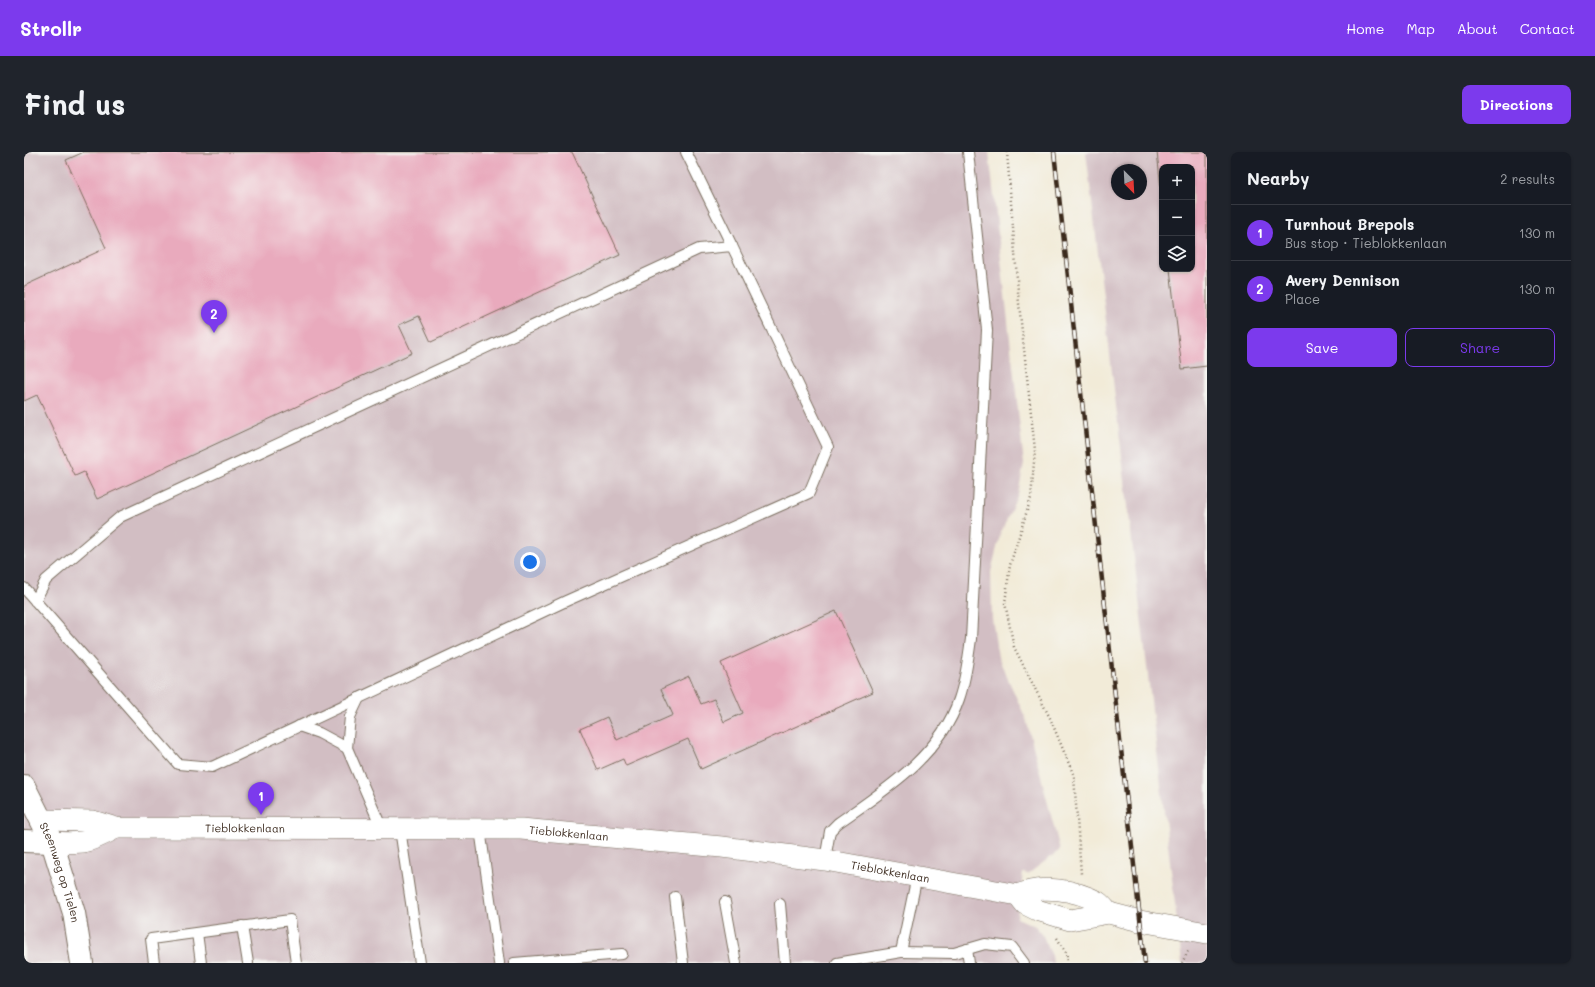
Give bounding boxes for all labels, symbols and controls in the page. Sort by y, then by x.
text: Strollr [20,16,82,41]
text: Home [1346,19,1384,38]
text: Map [1406,19,1435,38]
text: About [1457,19,1498,38]
text: Contact [1520,19,1575,38]
button: Directions [1462,85,1571,124]
text: Find us [24,86,125,122]
north arrow [1111,164,1147,200]
map controls [1159,164,1195,272]
button: + [1159,164,1195,200]
text: Nearby [1247,167,1309,189]
text: 2 results [1500,170,1555,187]
button: − [1159,200,1195,236]
text: Turnhout Brepols [1285,214,1414,234]
text: 1 [1257,224,1263,241]
text: 130 m [1519,224,1555,241]
text: Bus stop · Tieblokkenlaan [1285,234,1447,251]
button: layers [1159,236,1195,272]
text: Avery Dennison [1285,270,1400,290]
text: 2 [1256,280,1264,297]
text: 130 m [1519,280,1555,297]
text: Place [1285,290,1320,307]
pin: 2 [201,300,227,333]
button: Save [1247,328,1397,367]
button: Share [1405,328,1555,367]
your location [520,552,540,572]
pin: 1 [248,782,274,815]
street label: Steenweg op Tielen [36,820,83,924]
street label: Tieblokkenlaan [205,820,285,835]
street label: Tieblokkenlaan [528,822,609,844]
street label: Tieblokkenlaan [850,857,931,886]

